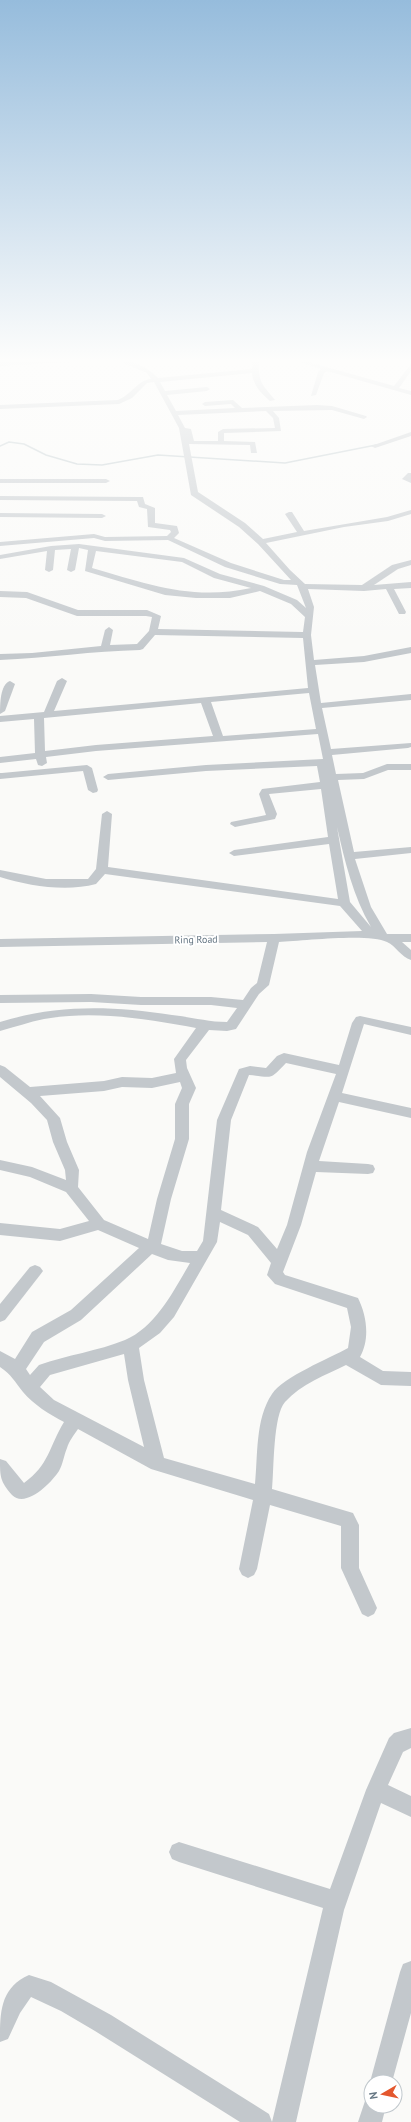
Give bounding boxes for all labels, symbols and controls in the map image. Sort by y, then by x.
street label: Ring Road [174,933,218,946]
north arrow [363,2074,403,2114]
text: N [366,2091,381,2100]

